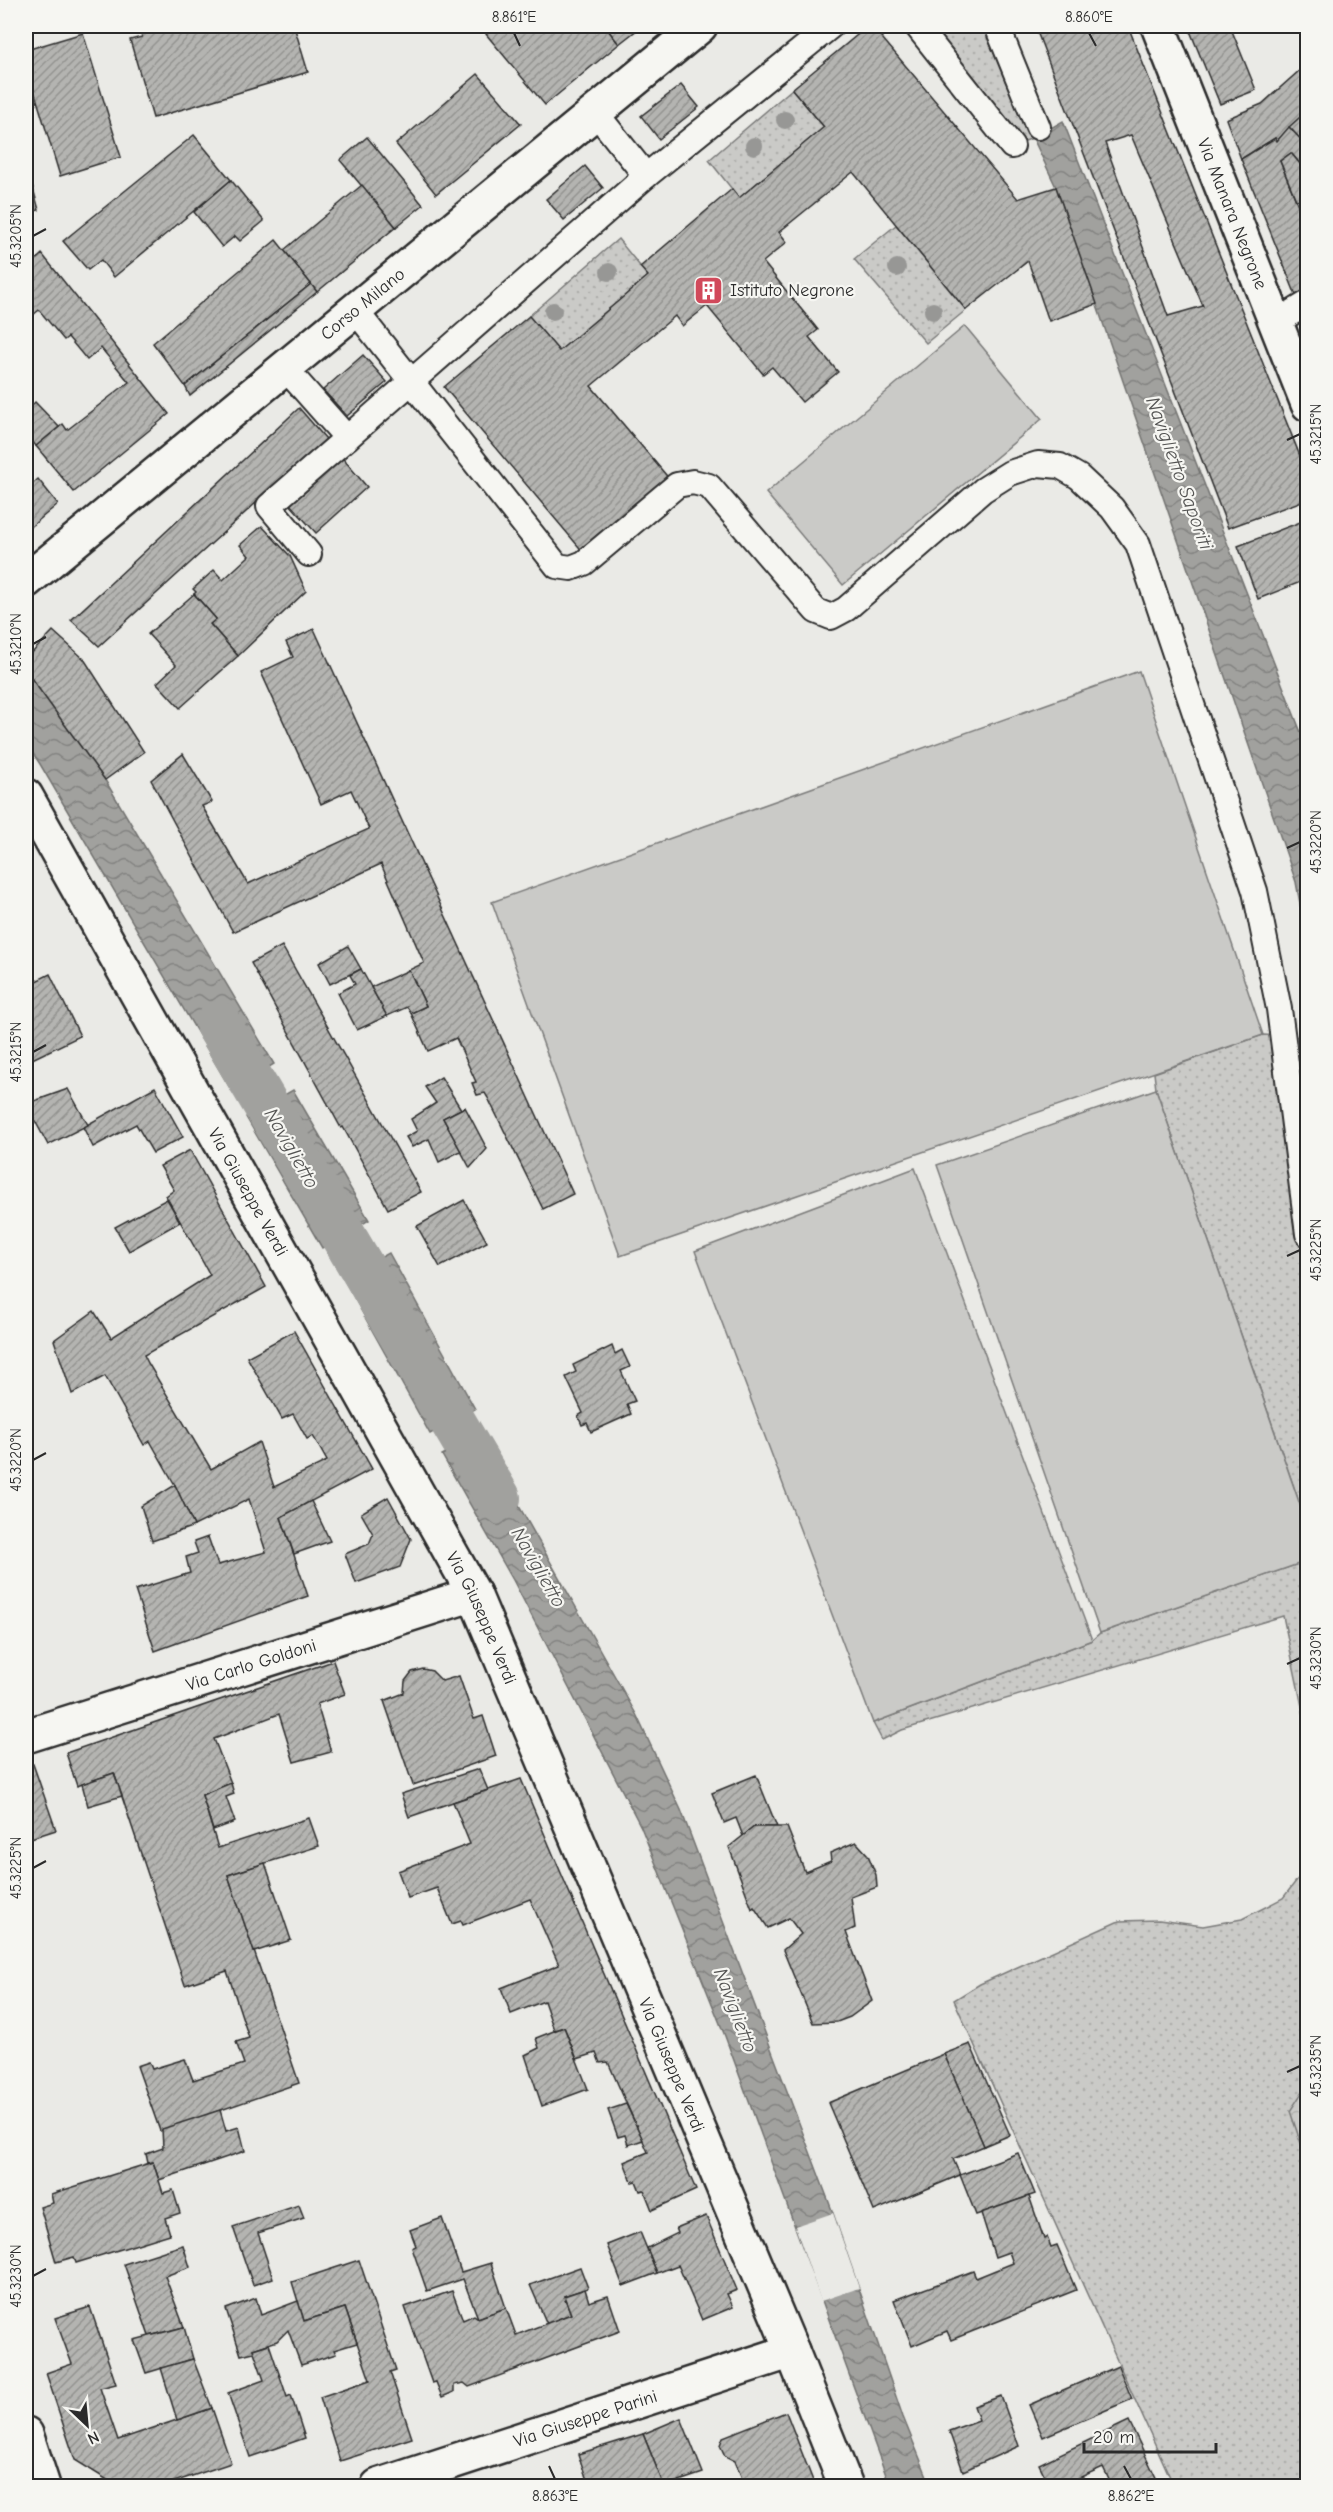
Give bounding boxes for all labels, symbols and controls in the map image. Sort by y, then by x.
text: 8.861°E [492,8,536,26]
text: 8.860°E [1065,8,1113,26]
street label: Via Manara Negrone [1193,135,1271,292]
text: 45.3205°N [7,204,25,268]
street label: Corso Milano [317,263,409,345]
building icon: Istituto Negrone [693,274,725,306]
place label: Istituto Negrone [730,280,854,301]
water label: Naviglietto Saporiti [1141,394,1218,553]
text: 45.3215°N [1307,404,1325,464]
text: 45.3210°N [7,613,25,675]
text: 45.3220°N [1307,810,1325,874]
text: 45.3215°N [7,1022,25,1082]
water label: Naviglietto [259,1104,324,1192]
street label: Via Giuseppe Verdi [203,1124,292,1260]
text: 45.3225°N [1307,1219,1325,1281]
text: 45.3220°N [7,1428,25,1492]
water label: Naviglietto [506,1523,571,1611]
street label: Via Giuseppe Verdi [441,1548,521,1687]
text: 45.3230°N [1307,1626,1325,1690]
street label: Via Carlo Goldoni [183,1635,319,1696]
text: 45.3225°N [7,1837,25,1899]
water label: Naviglietto [709,1965,762,2056]
street label: Via Giuseppe Verdi [634,1995,709,2136]
text: 45.3235°N [1307,2035,1325,2097]
text: 45.3230°N [7,2244,25,2308]
street label: Via Giuseppe Parini [511,2386,660,2452]
north arrow [57,2395,117,2455]
scale bar [1084,2416,1216,2454]
text: N [85,2427,102,2448]
text: 20 m [1093,2427,1134,2448]
text: 8.863°E [532,2487,578,2505]
text: 8.862°E [1108,2487,1154,2505]

